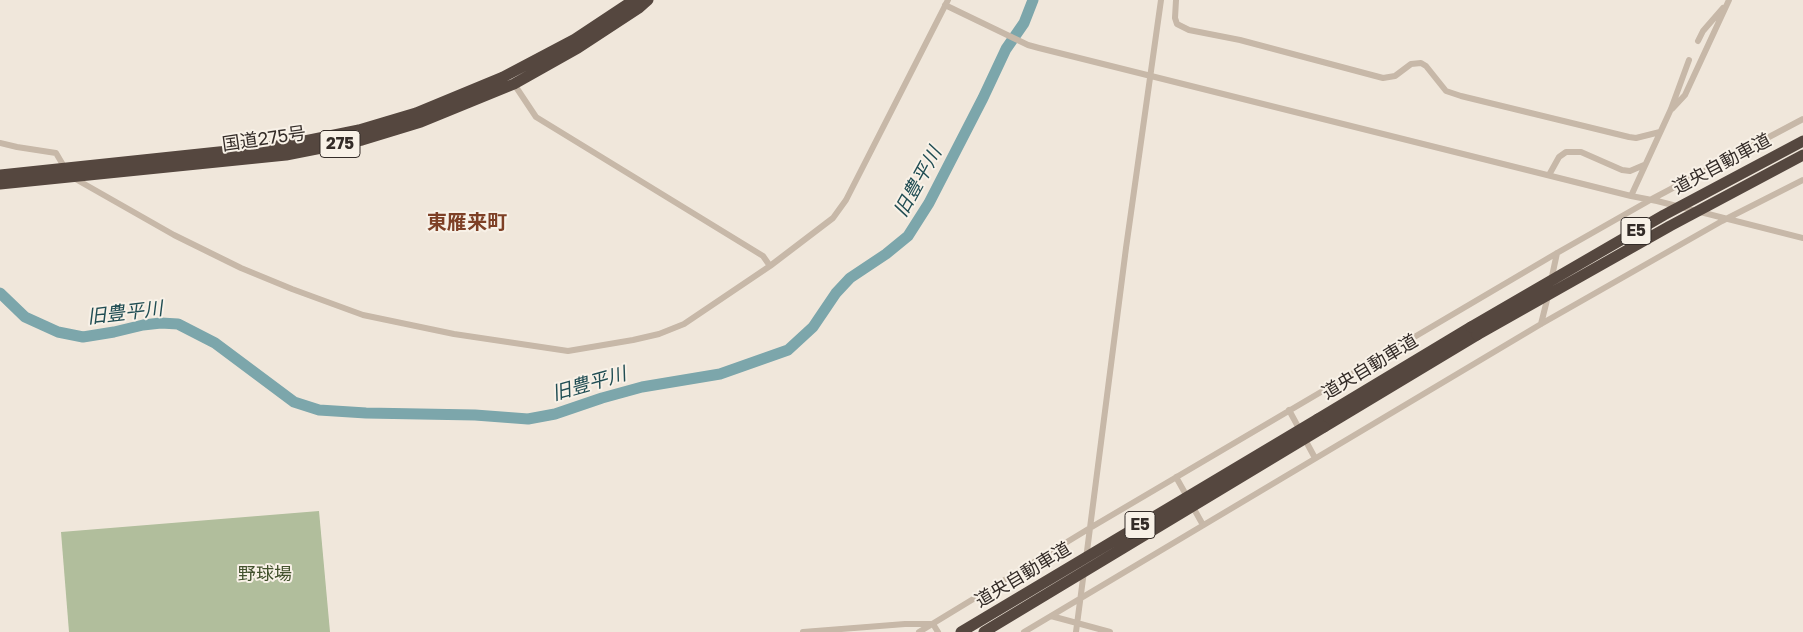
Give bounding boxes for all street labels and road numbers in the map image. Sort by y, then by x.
street label: 国道275号 [221,122,307,156]
street label: 道央自動車道 [1669,129,1775,199]
road number: 275 [320,130,360,158]
road number: E5 [1621,218,1651,245]
street label: 道央自動車道 [1318,330,1422,404]
road number: E5 [1125,512,1155,538]
street label: 道央自動車道 [971,538,1075,612]

